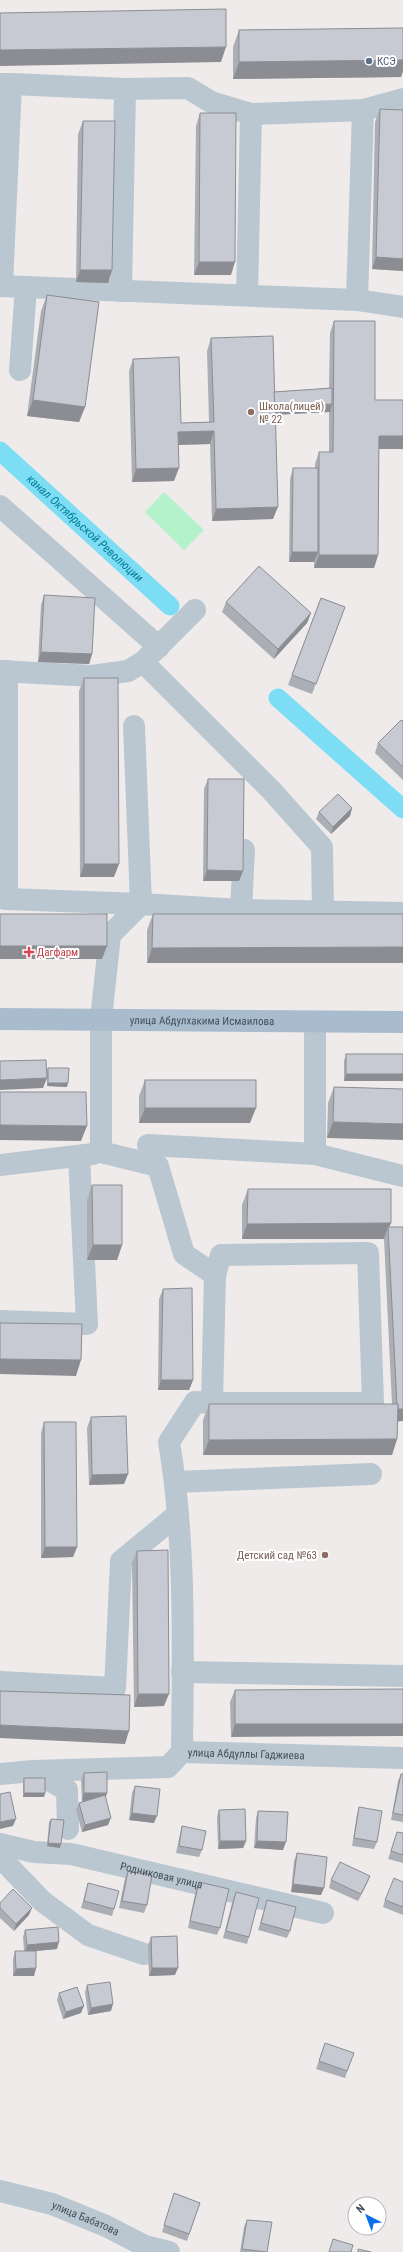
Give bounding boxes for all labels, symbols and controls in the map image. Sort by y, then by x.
place label: КСЭ [377,55,396,68]
marker: КСЭ [364,56,374,66]
place label: Школа(лицей) № 22 [259,400,324,426]
marker: Школа(лицей) № 22 [246,407,256,417]
water label: канал Октябрьской Революции [24,472,146,585]
place label: Дагфарм [37,946,78,959]
marker: Дагфарм [24,947,34,957]
street label: улица Абдулхакима Исмаилова [130,1013,274,1028]
place label: Детский сад №63 [237,1549,317,1562]
marker: Детский сад №63 [320,1550,330,1560]
street label: улица Абдуллы Гаджиева [188,1746,305,1762]
street label: Родниковая улица [119,1859,204,1891]
north arrow [347,2196,387,2236]
street label: улица Бабатова [50,2198,121,2238]
text: N [354,2202,368,2216]

